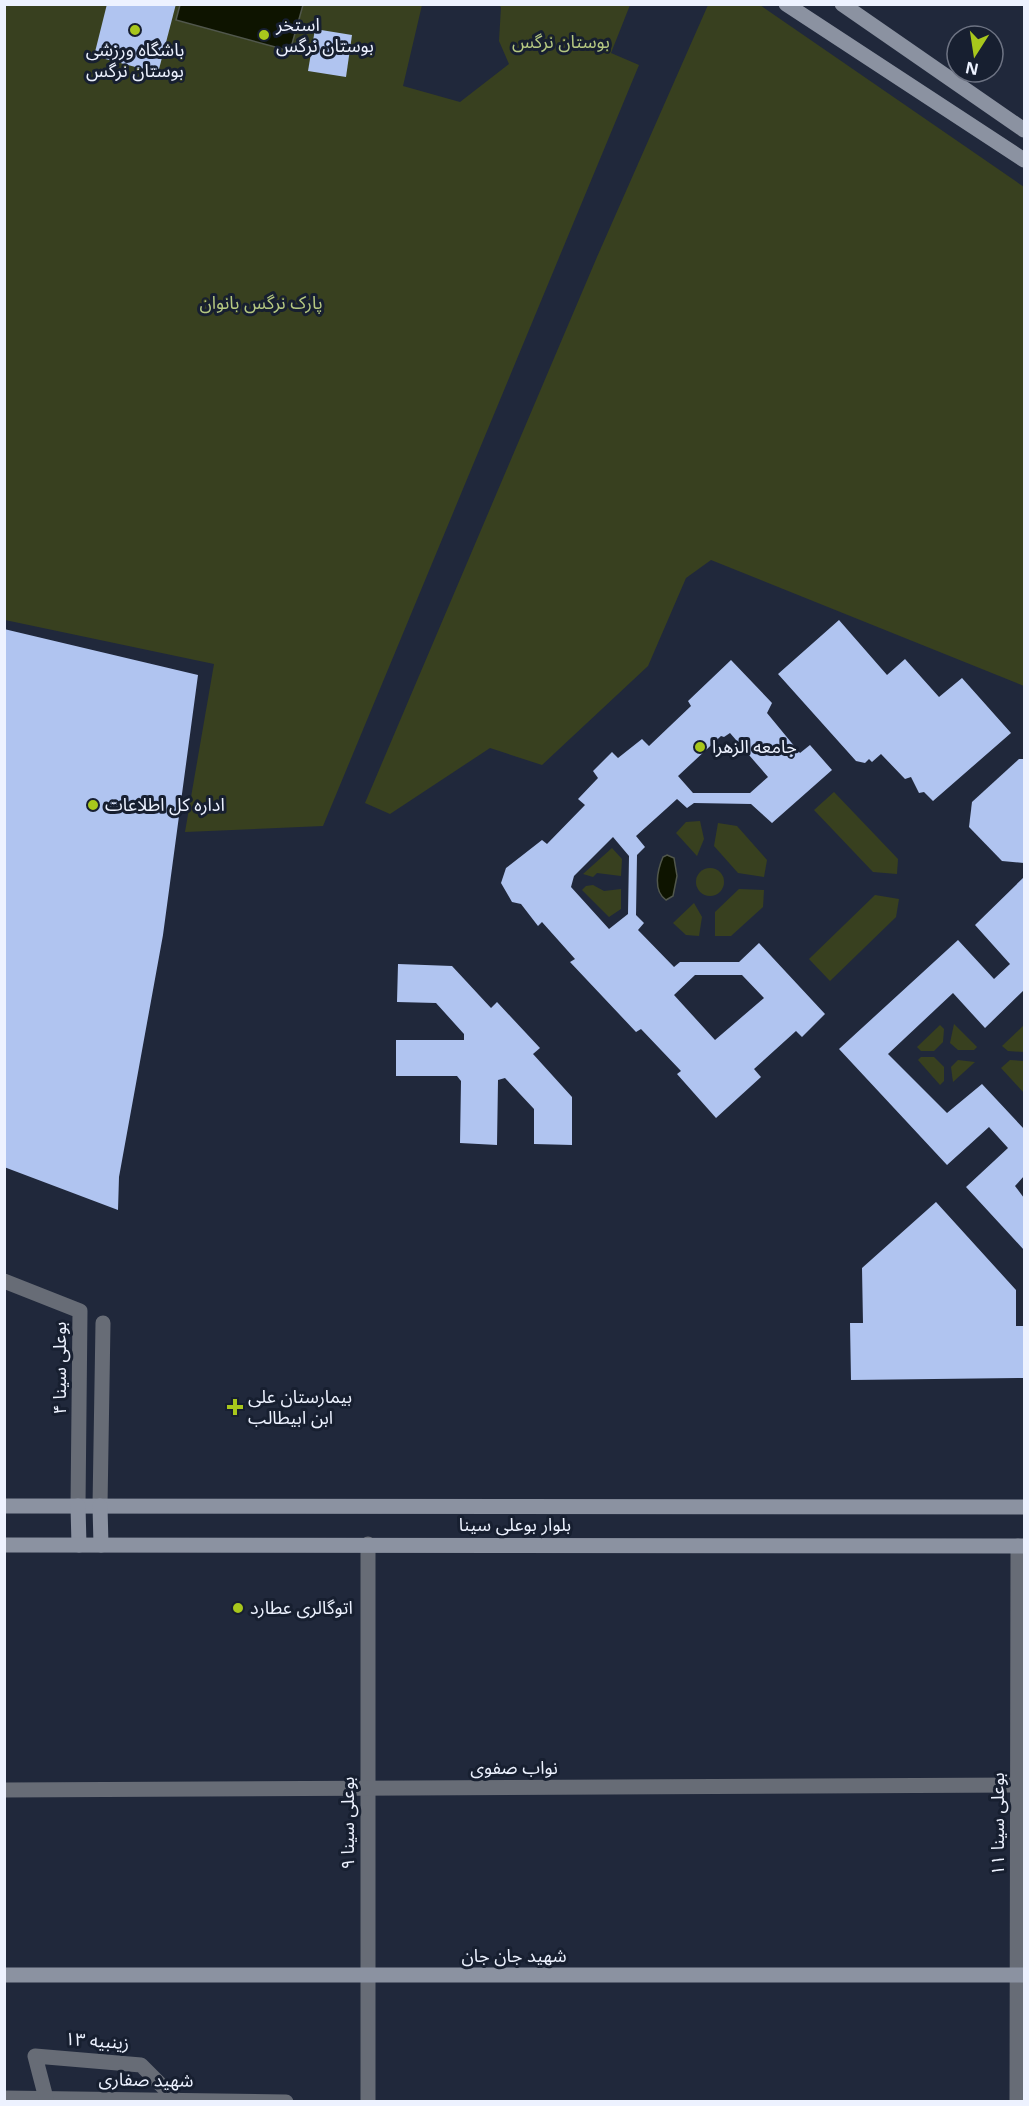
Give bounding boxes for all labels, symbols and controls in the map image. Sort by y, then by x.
place label: استخر بوستان نرگس [275,12,374,57]
marker: باشگاه ورزشی بوستان نرگس [128,23,142,37]
north arrow [945,24,1005,84]
marker: استخر بوستان نرگس [257,28,271,42]
park label: بوستان نرگس [512,29,610,53]
place label: باشگاه ورزشی بوستان نرگس [86,37,184,82]
text: N [963,57,981,81]
park label: پارک نرگس بانوان [199,290,323,314]
place label: جامعه الزهرا [712,734,797,758]
marker: جامعه الزهرا [693,740,707,754]
place label: اداره کل اطلاعات [105,792,225,816]
marker: اداره کل اطلاعات [86,798,100,812]
street label: بوعلی سینا ۴ [47,1322,71,1414]
place label: بیمارستان علی ابن ابیطالب [248,1384,352,1429]
marker: بیمارستان علی ابن ابیطالب [226,1398,244,1416]
street label: بلوار بوعلی سینا [459,1512,571,1536]
place label: اتوگالری عطارد [250,1595,353,1619]
marker: اتوگالری عطارد [231,1601,245,1615]
street label: نواب صفوی [470,1755,558,1779]
street label: بوعلی سینا ۱۱ [985,1772,1009,1876]
street label: بوعلی سینا ۹ [335,1777,359,1869]
street label: شهید جان جان [461,1943,567,1967]
street label: زینبیه ۱۳ [64,2026,130,2054]
street label: شهید صفاری [98,2066,194,2092]

